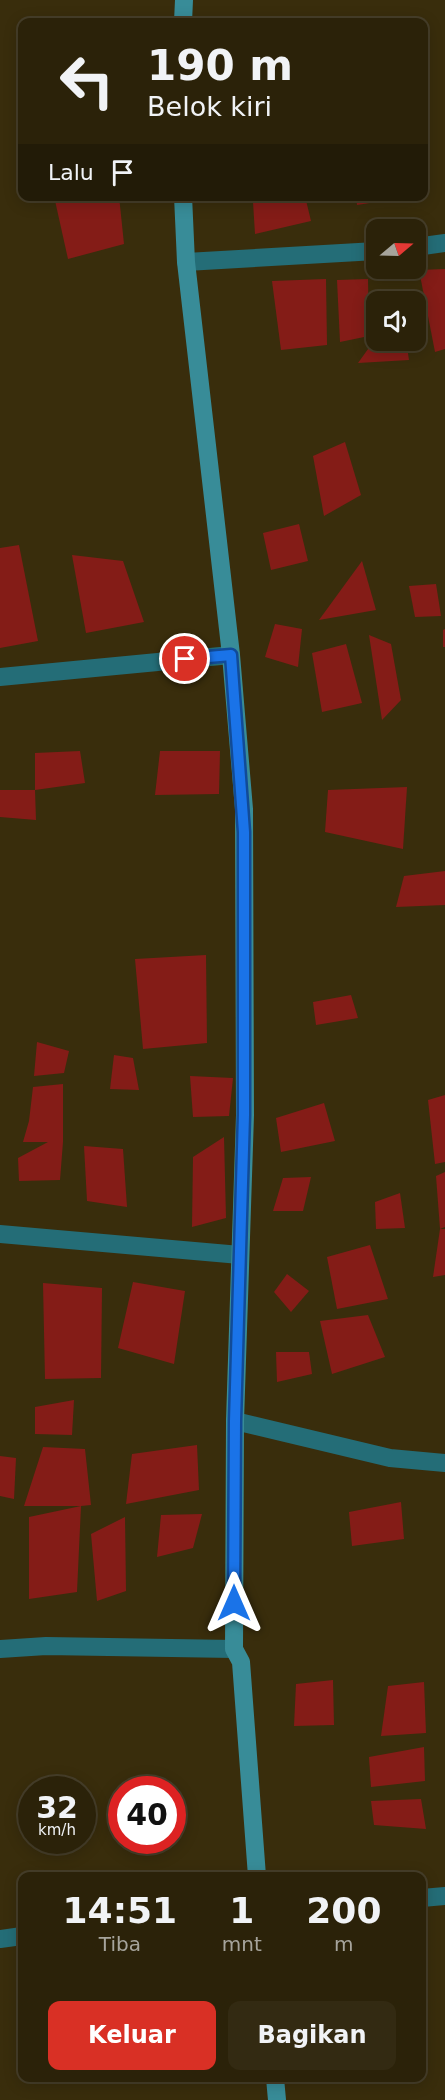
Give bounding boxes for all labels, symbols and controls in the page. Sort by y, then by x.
text: 190 m [147,41,293,90]
icon: left [48,42,126,120]
text: Belok kiri [147,91,272,122]
icon: arrive [106,156,139,189]
text: Lalu [48,160,94,185]
north arrow [366,219,426,279]
map controls [366,219,426,351]
button: sound [366,291,426,351]
pin [159,633,210,684]
icon: arrive [168,642,201,675]
position arrow [202,1571,266,1635]
speed limit sign: 40 [108,1776,186,1854]
text: 32 [36,1790,78,1825]
text: km/h [38,1821,76,1839]
text: 14:51 [63,1890,177,1931]
text: 1 [229,1890,254,1931]
text: 200 [306,1890,381,1931]
text: Tiba [99,1932,141,1956]
text: mnt [222,1932,262,1956]
text: m [334,1932,354,1956]
button: Keluar [48,2001,216,2070]
button: Bagikan [228,2001,396,2070]

